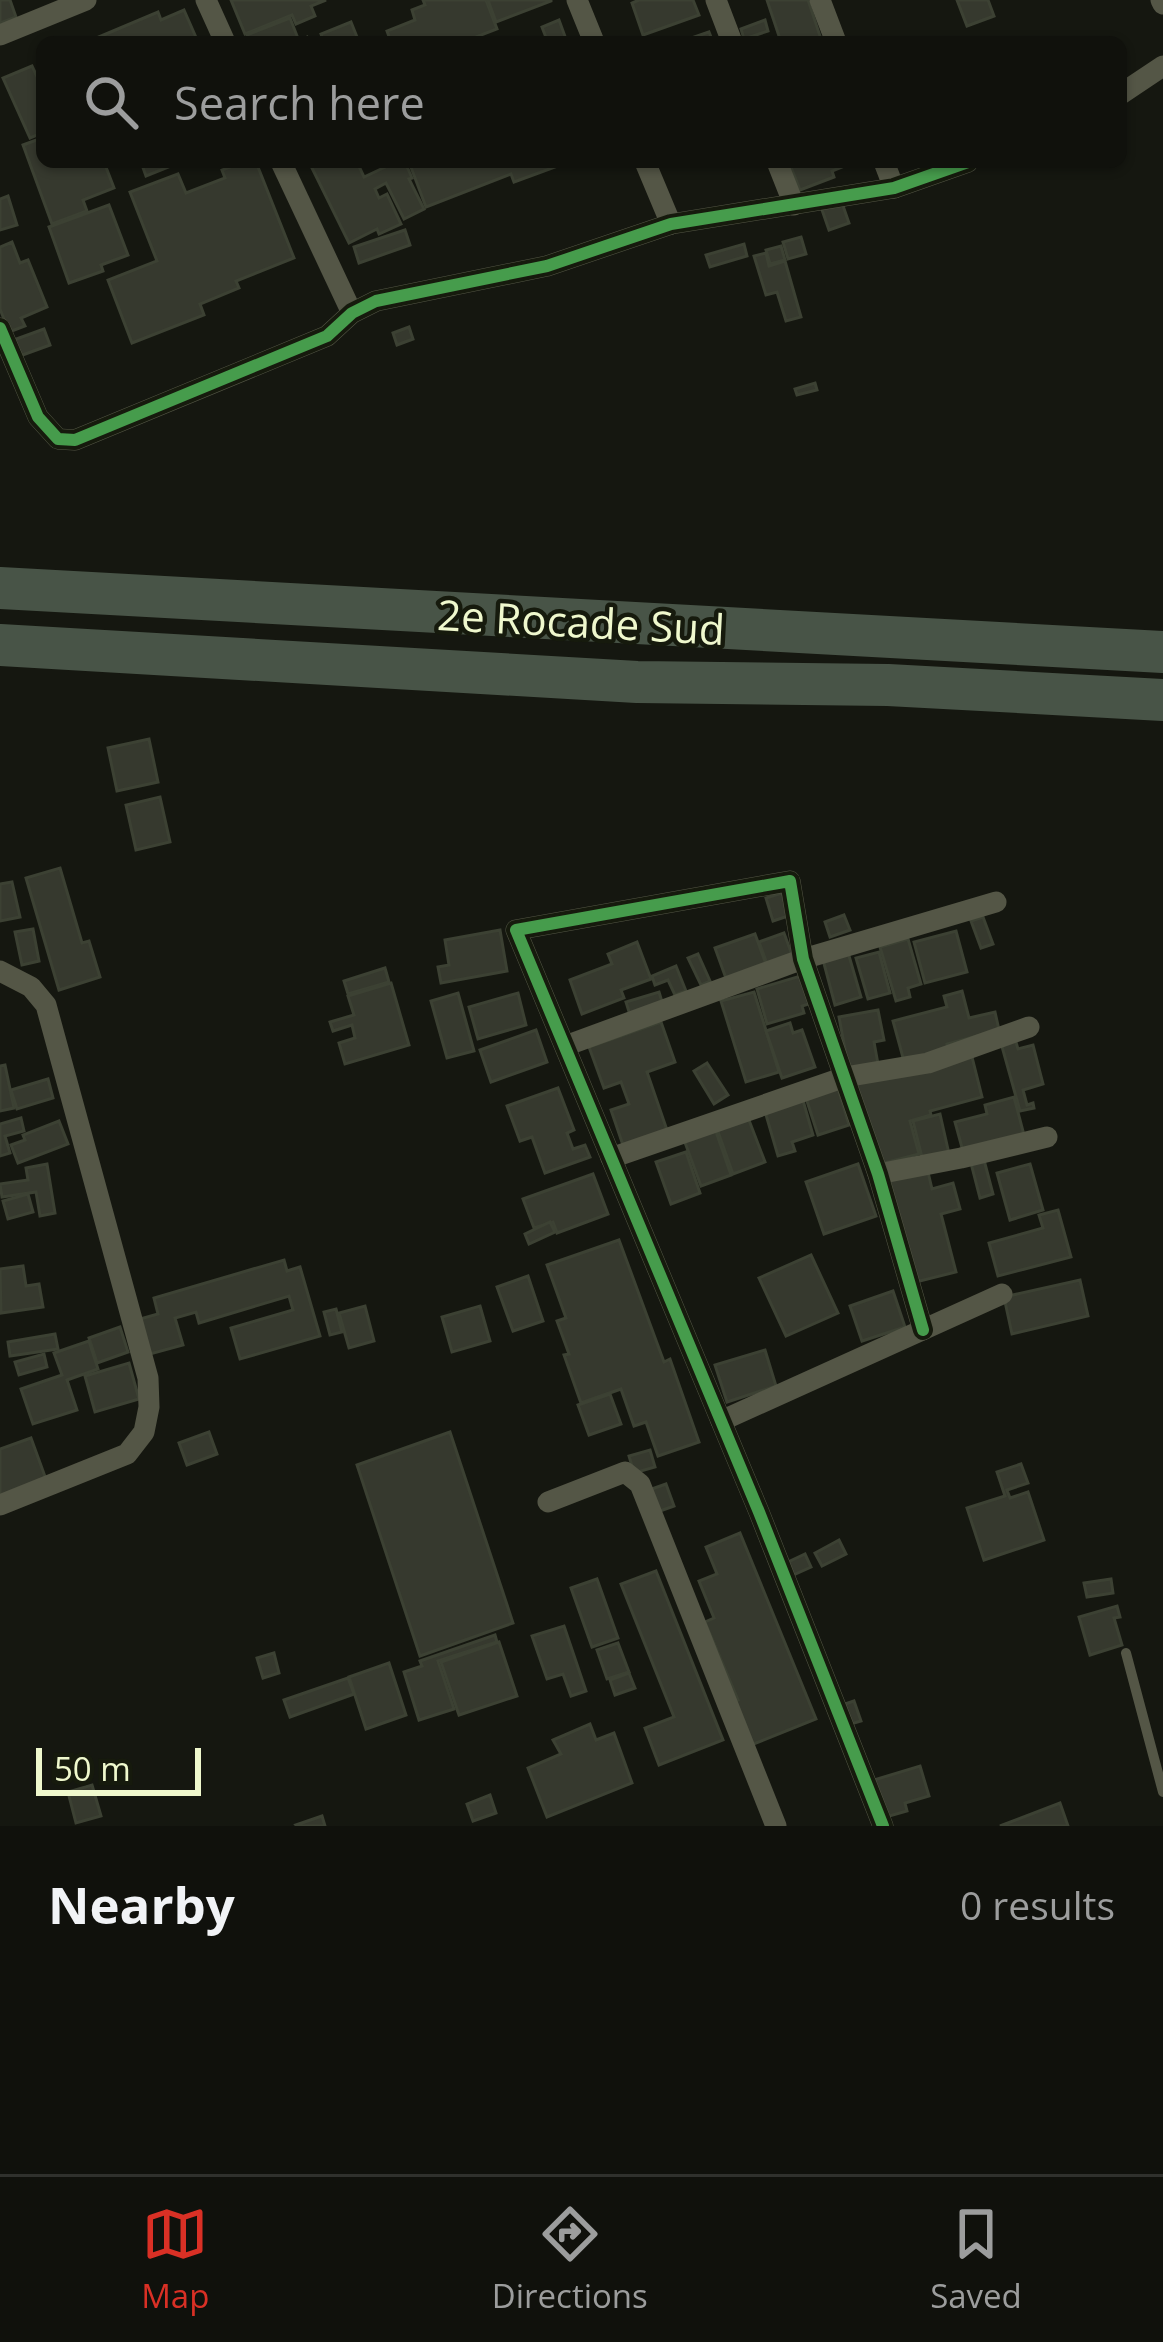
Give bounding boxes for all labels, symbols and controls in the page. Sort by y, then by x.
search box [36,36,1127,168]
icon: search [78,69,144,135]
text: Search here [174,72,425,133]
street label: 2e Rocade Sud [436,585,726,657]
scale bar [36,1742,201,1795]
text: 50 m [54,1746,131,1791]
text: Nearby [48,1869,235,1939]
text: 0 results [960,1878,1115,1931]
tab: Map [141,2201,209,2318]
tab: Directions [492,2201,648,2318]
tab: Saved [930,2201,1022,2318]

